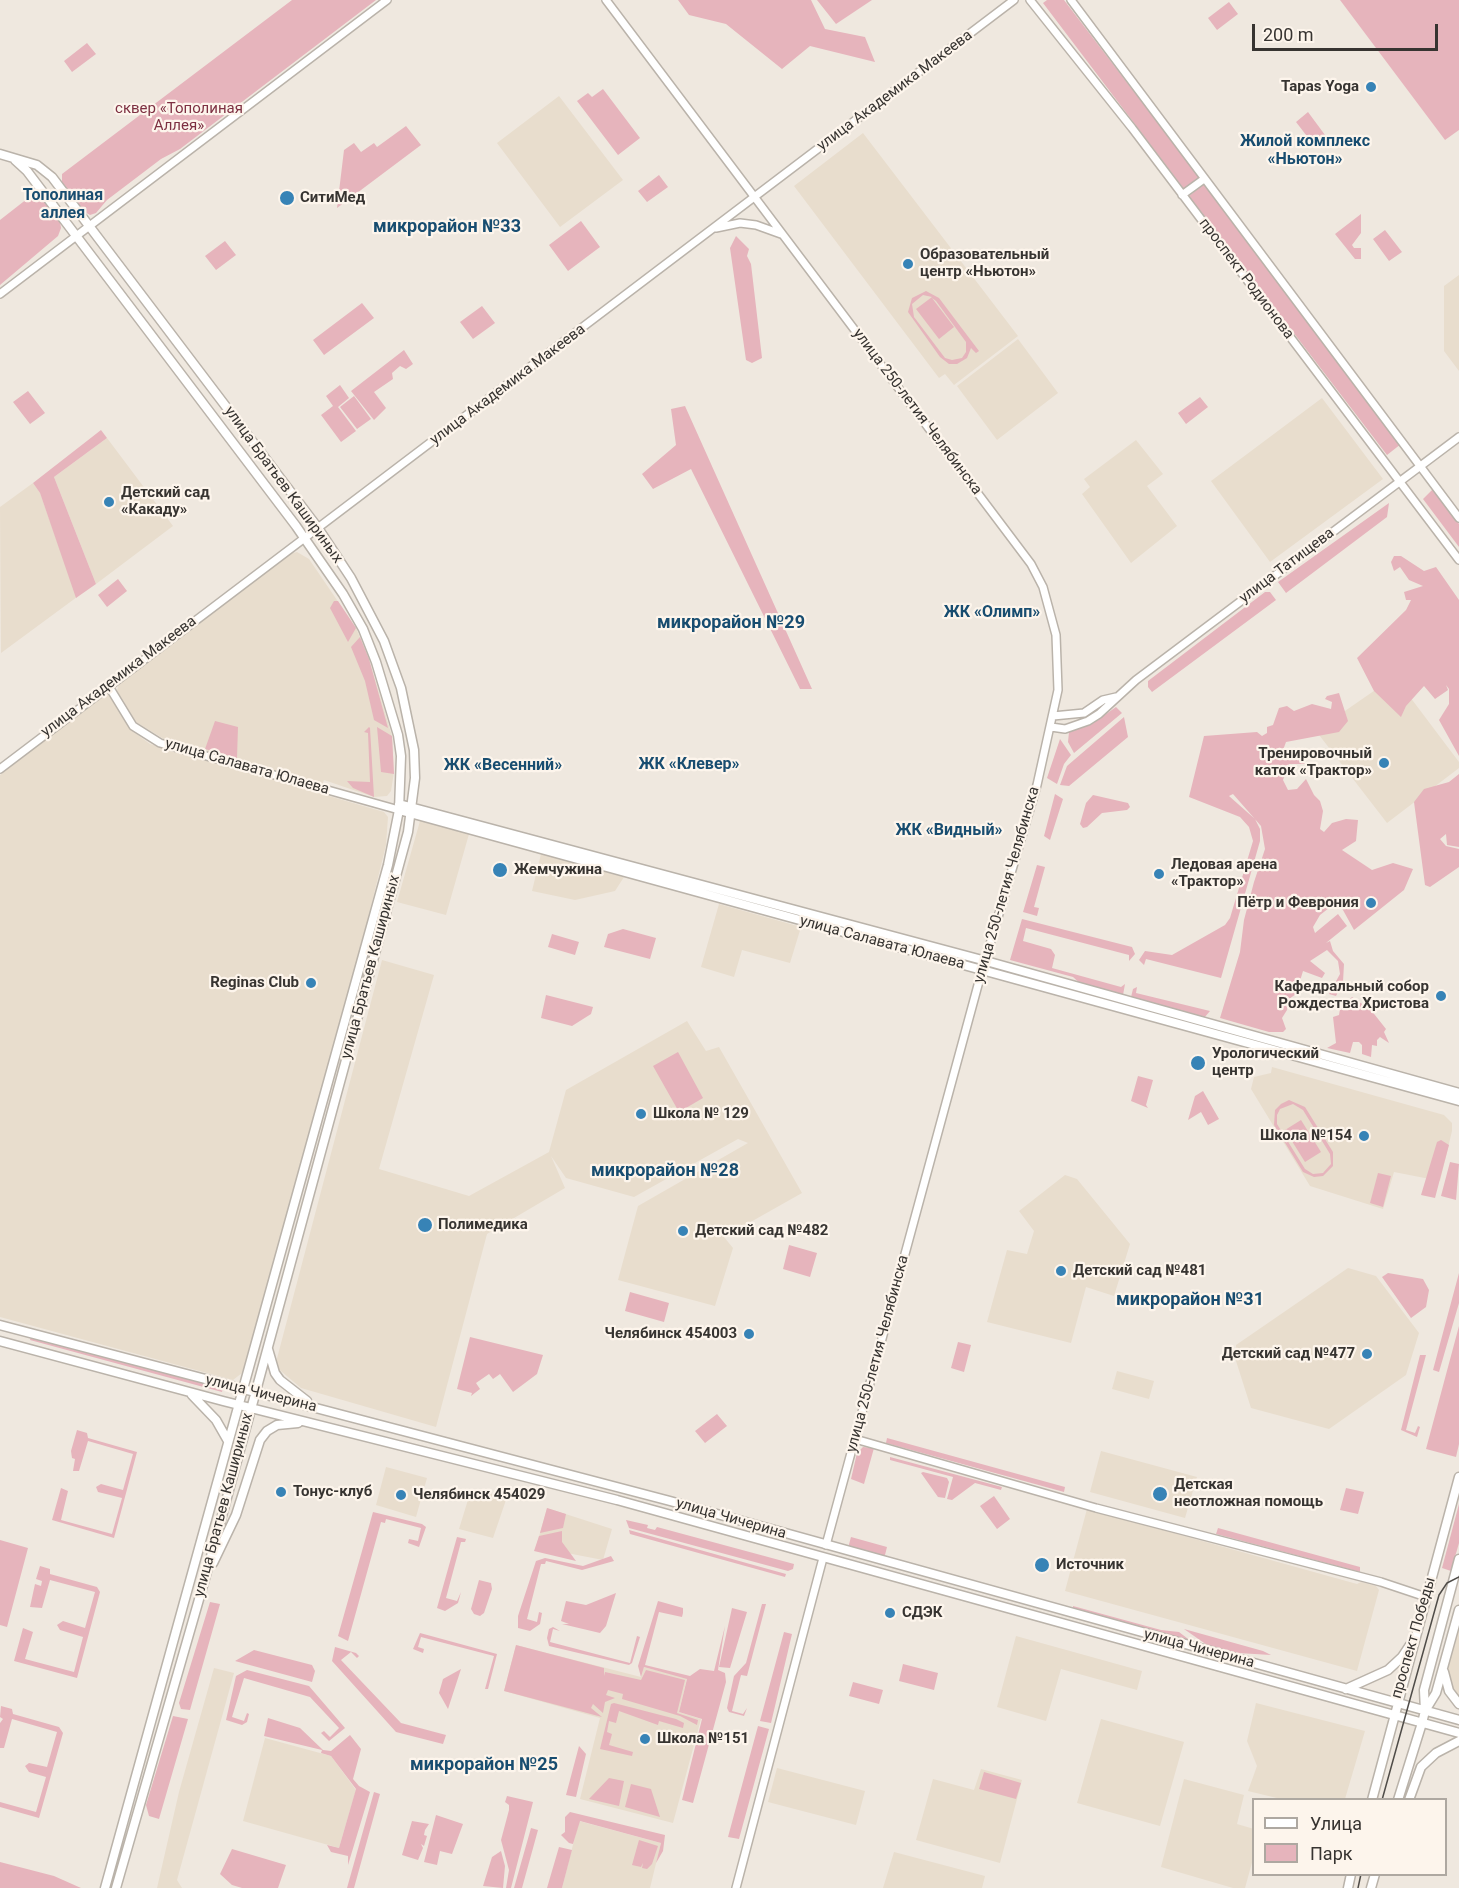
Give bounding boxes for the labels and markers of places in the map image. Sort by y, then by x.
place label: Tapas Yoga [1281,78,1359,96]
marker: Tapas Yoga [1364,80,1378,94]
marker: СитиМед [278,189,296,207]
place label: СитиМед [300,189,365,207]
place label: Образовательный центр «Ньютон» [920,246,1049,281]
marker: Образовательный центр «Ньютон» [901,257,915,271]
place label: Детский сад «Какаду» [121,484,210,519]
marker: Детский сад «Какаду» [102,495,116,509]
place label: Тренировочный каток «Трактор» [1255,745,1372,780]
marker: Тренировочный каток «Трактор» [1377,756,1391,770]
place label: Ледовая арена «Трактор» [1171,856,1277,891]
marker: Жемчужина [491,861,509,879]
place label: Жемчужина [514,861,602,879]
marker: Ледовая арена «Трактор» [1152,867,1166,881]
place label: Пётр и Феврония [1237,894,1359,912]
marker: Пётр и Феврония [1364,896,1378,910]
place label: Reginas Club [210,974,299,992]
marker: Reginas Club [304,976,318,990]
place label: Кафедральный собор Рождества Христова [1275,978,1429,1013]
marker: Кафедральный собор Рождества Христова [1434,989,1448,1003]
place label: Урологический центр [1212,1045,1319,1080]
marker: Урологический центр [1189,1054,1207,1072]
place label: Школа № 129 [653,1105,749,1123]
marker: Школа № 129 [634,1107,648,1121]
place label: Школа №154 [1260,1127,1352,1145]
marker: Школа №154 [1357,1129,1371,1143]
marker: Полимедика [416,1216,434,1234]
place label: Полимедика [438,1216,528,1234]
place label: Детский сад №482 [695,1222,828,1240]
marker: Детский сад №482 [676,1224,690,1238]
place label: Детский сад №481 [1073,1262,1206,1280]
marker: Детский сад №481 [1054,1264,1068,1278]
place label: Челябинск 454003 [605,1325,737,1343]
marker: Челябинск 454003 [742,1327,756,1341]
place label: Детский сад №477 [1222,1345,1355,1363]
marker: Детский сад №477 [1360,1347,1374,1361]
place label: Детская неотложная помощь [1174,1476,1323,1511]
place label: Тонус-клуб [293,1483,372,1501]
marker: Тонус-клуб [274,1485,288,1499]
marker: Детская неотложная помощь [1151,1485,1169,1503]
place label: Челябинск 454029 [413,1486,545,1504]
marker: Челябинск 454029 [394,1488,408,1502]
marker: Источник [1033,1556,1051,1574]
place label: Источник [1056,1556,1124,1574]
place label: СДЭК [902,1604,942,1622]
marker: СДЭК [883,1606,897,1620]
place label: Школа №151 [657,1730,749,1748]
marker: Школа №151 [638,1732,652,1746]

